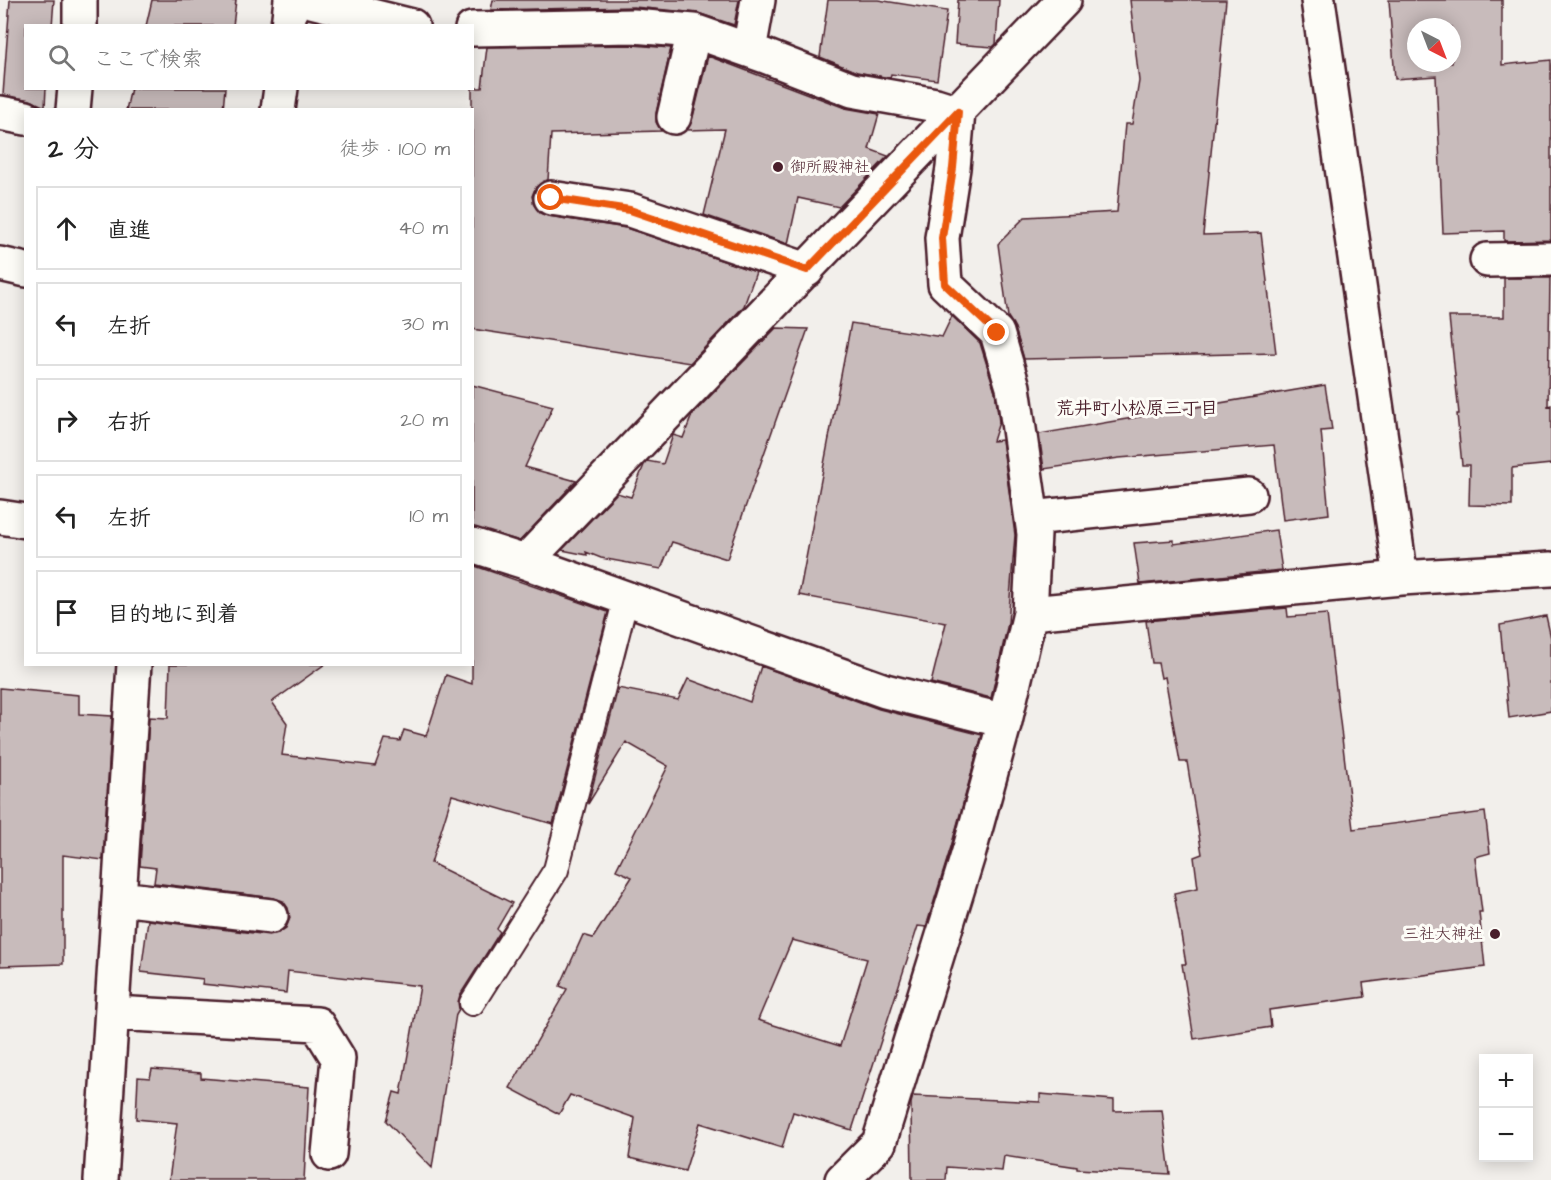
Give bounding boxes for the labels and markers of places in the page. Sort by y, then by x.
place label: 御所殿神社 [790,156,870,178]
marker: 御所殿神社 [771,160,785,174]
place label: 三社大神社 [1403,923,1483,945]
marker: 三社大神社 [1488,927,1502,941]

